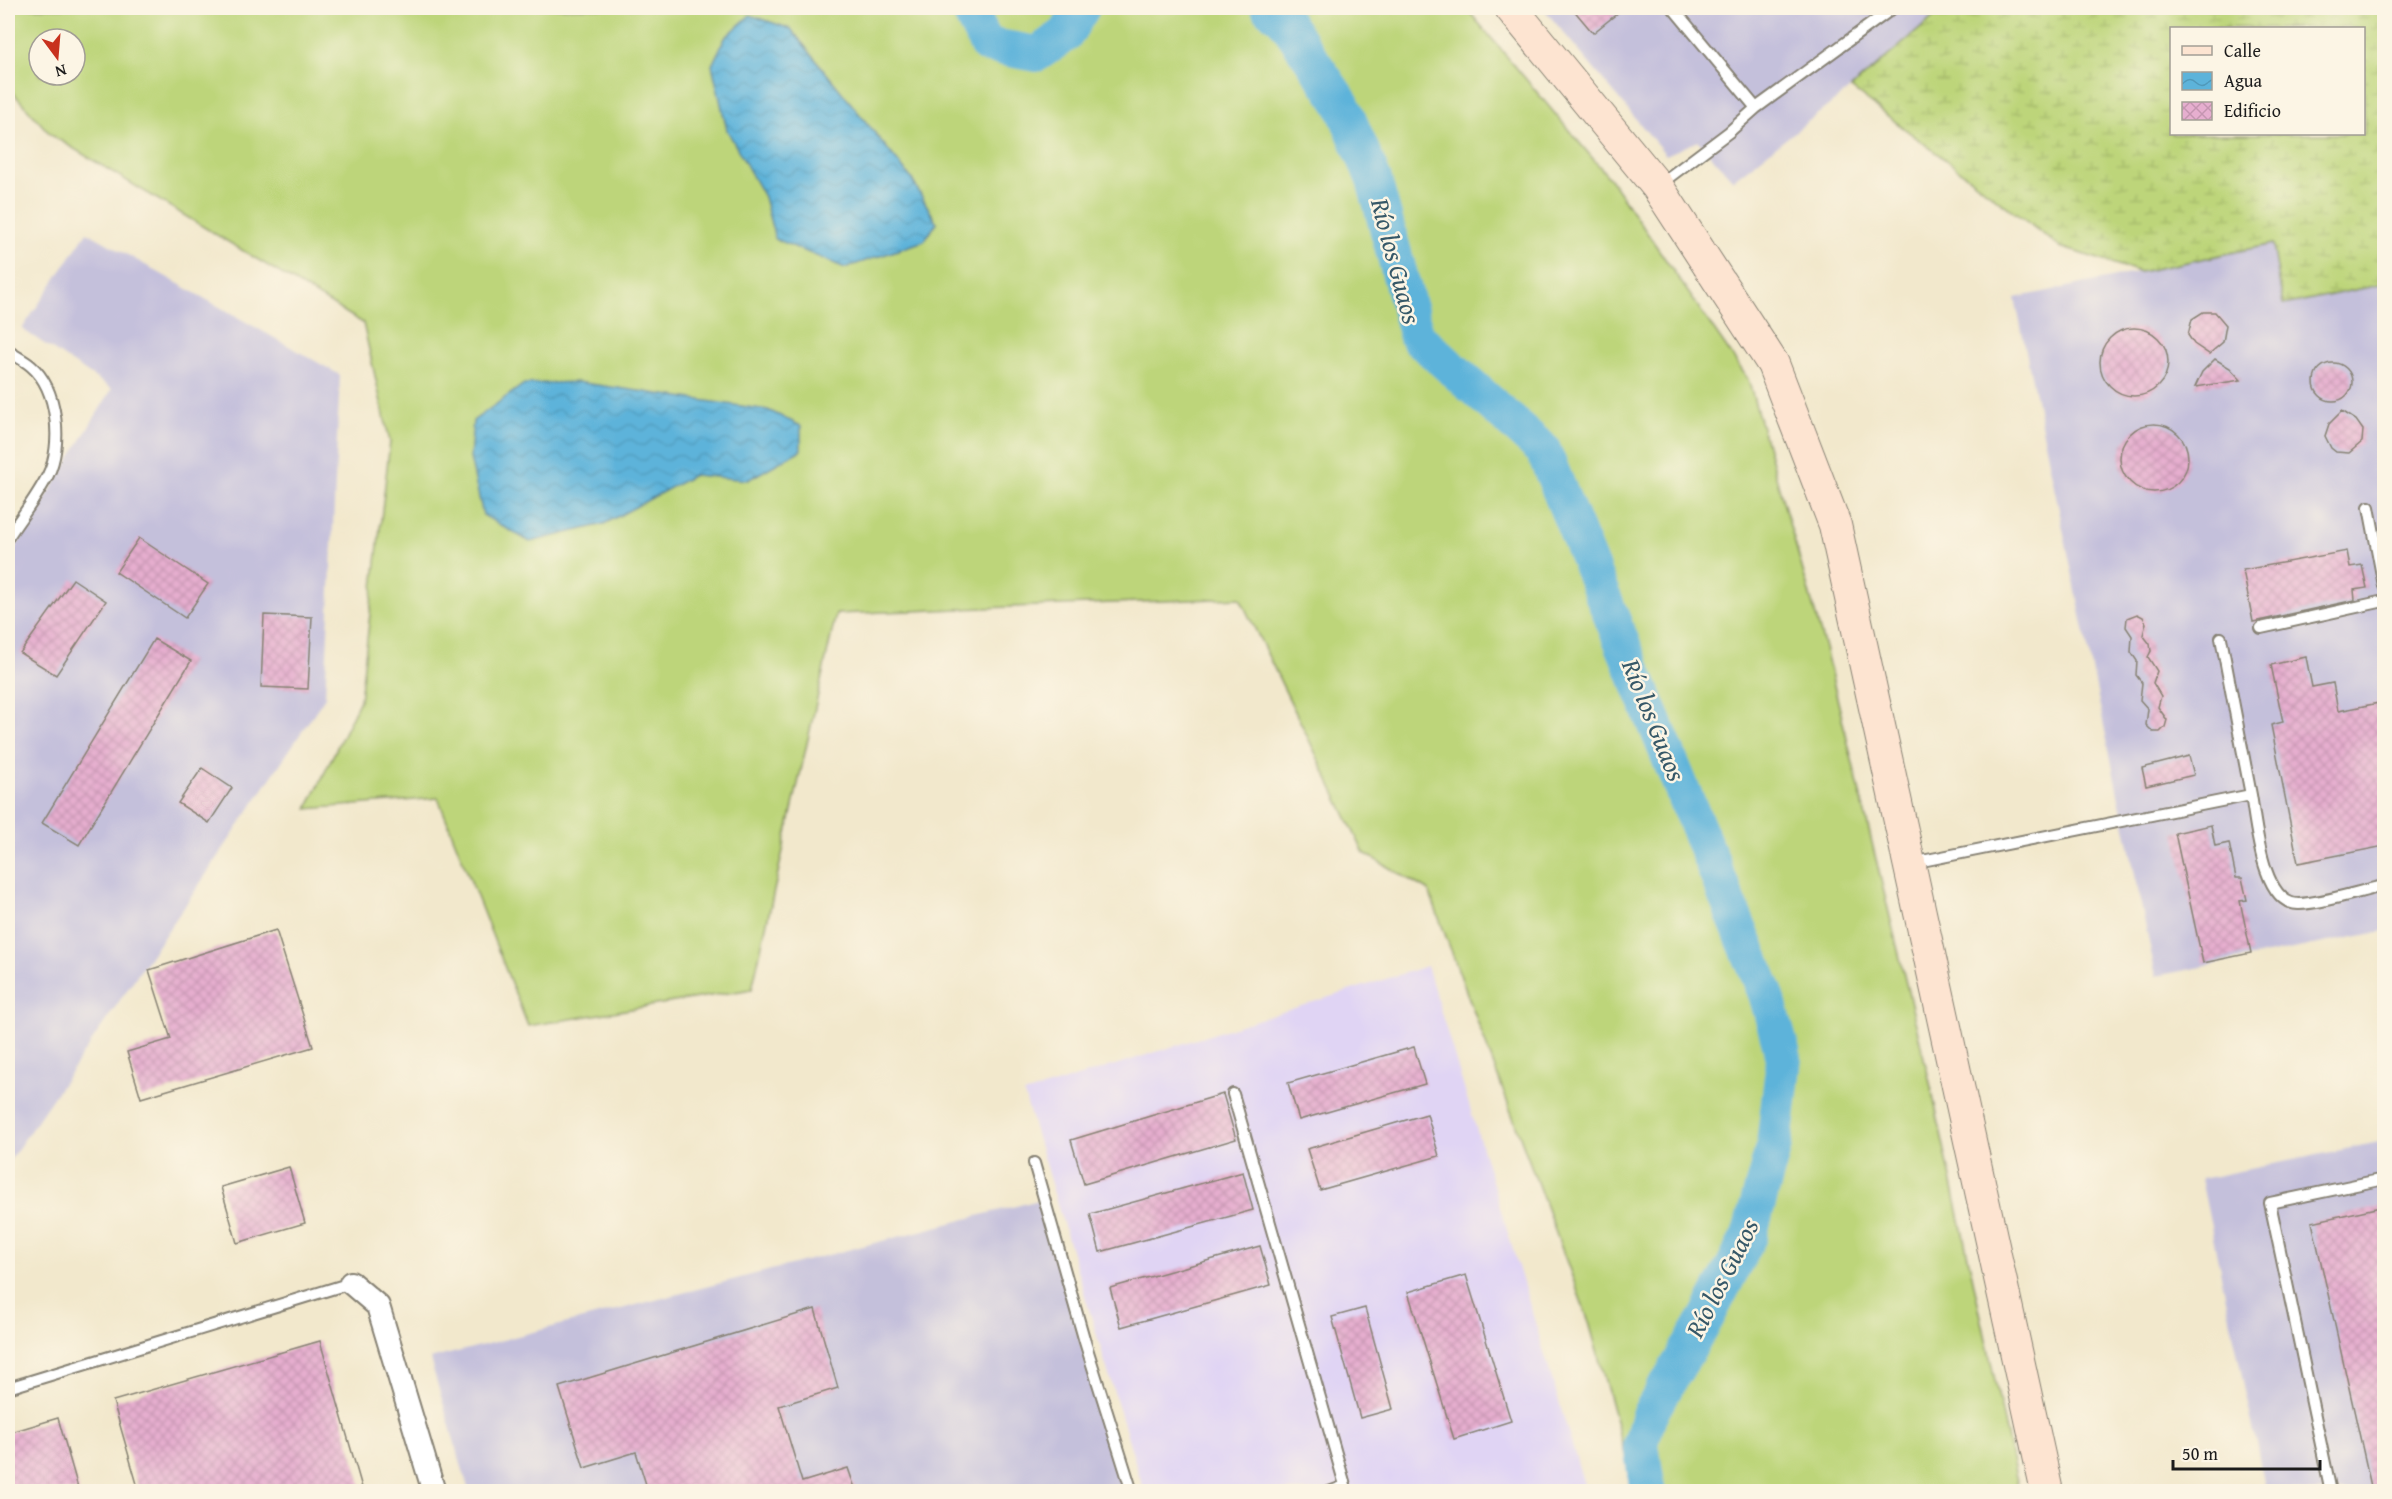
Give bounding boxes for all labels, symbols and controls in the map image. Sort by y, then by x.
north arrow [27,27,87,87]
legend [2170,27,2365,135]
text: Calle [2224,37,2261,64]
text: N [52,58,70,85]
text: Agua [2224,67,2263,94]
text: Edificio [2224,97,2281,124]
water label: Río los Guaos [1361,193,1432,329]
water label: Río los Guaos [1612,652,1697,787]
water label: Río los Guaos [1675,1211,1768,1345]
scale bar [2173,1433,2320,1471]
text: 50 m [2182,1440,2218,1467]

